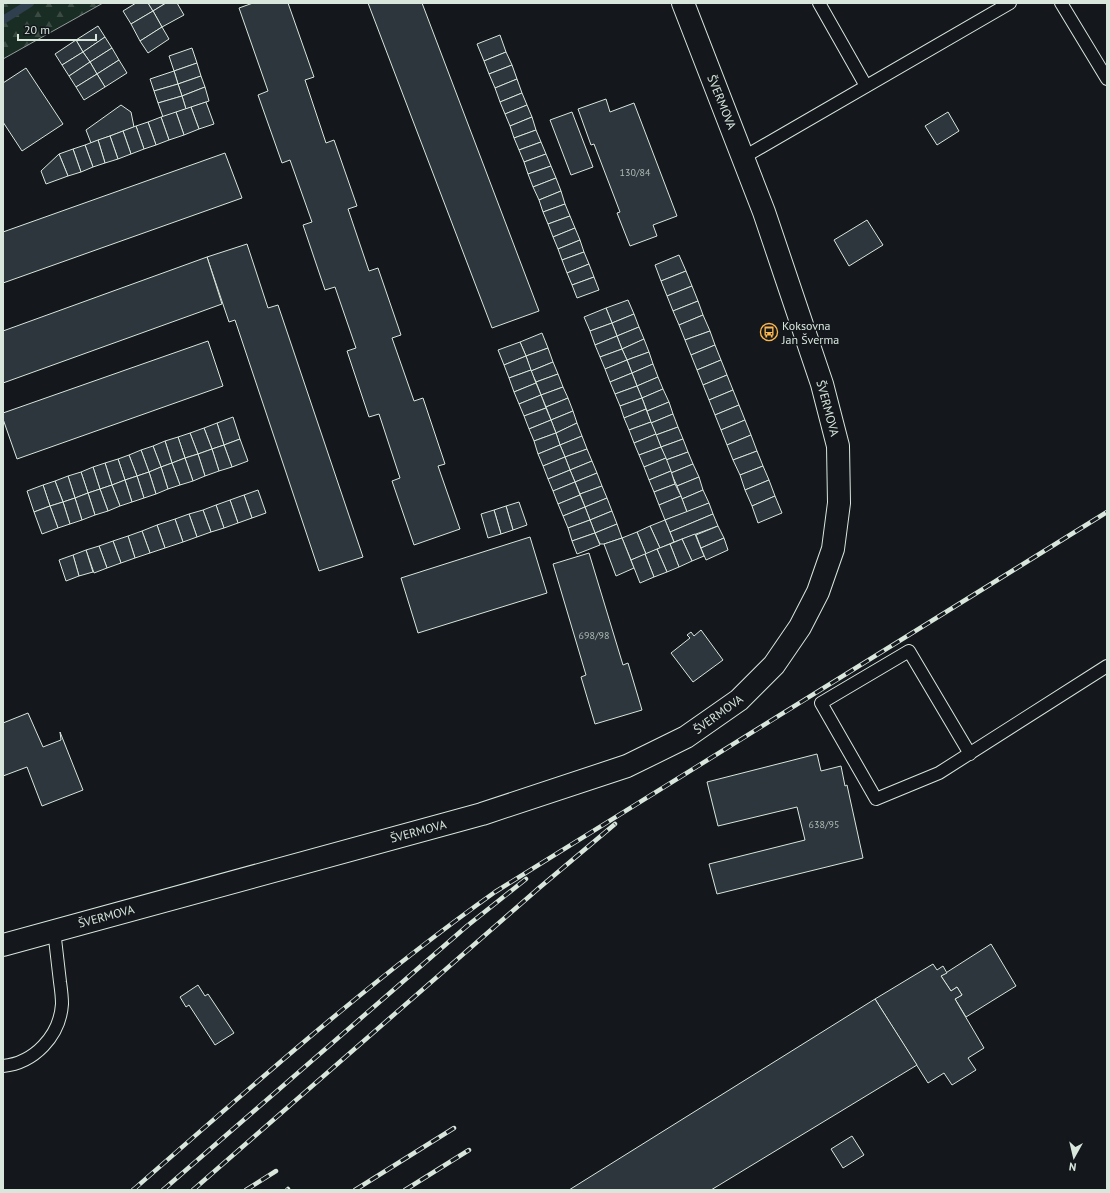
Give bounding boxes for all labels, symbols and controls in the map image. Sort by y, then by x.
scale bar [18,16,96,42]
text: 20 m [24,22,50,37]
street label: ŠVERMOVA [704,73,740,131]
house number: 130/84 [620,166,651,179]
place label: Koksovna Jan Šverma [781,318,839,347]
bus stop icon: Koksovna Jan Šverma [759,322,779,342]
street label: ŠVERMOVA [813,378,843,438]
house number: 698/98 [579,629,609,642]
street label: ŠVERMOVA [690,691,746,737]
street label: ŠVERMOVA [388,816,448,846]
house number: 638/95 [809,818,839,831]
street label: ŠVERMOVA [76,901,136,931]
north arrow [1054,1137,1094,1177]
text: N [1068,1159,1077,1174]

